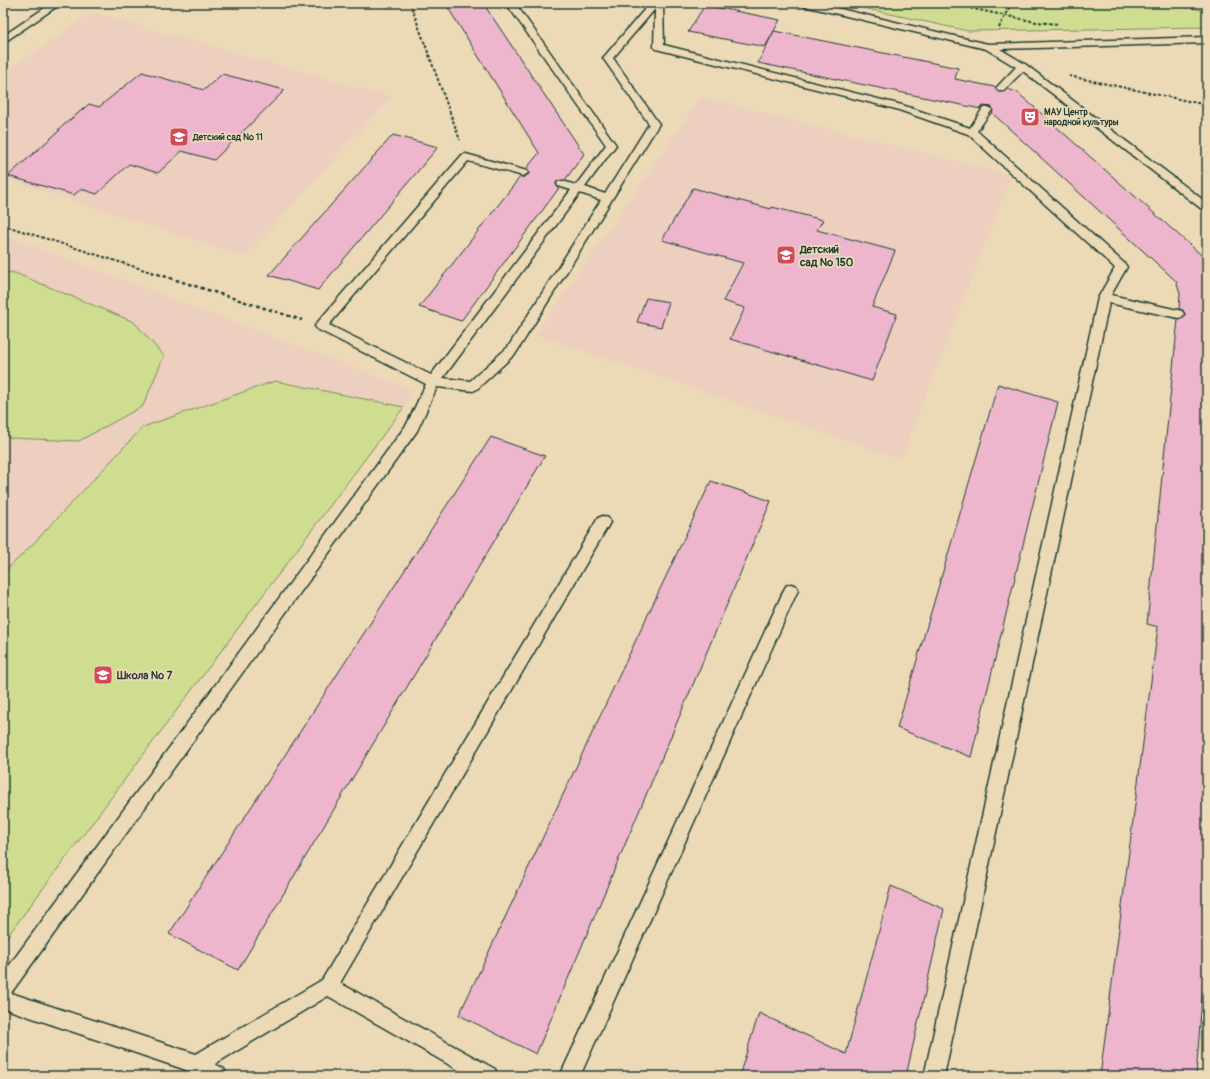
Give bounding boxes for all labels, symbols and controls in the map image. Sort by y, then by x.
theatre icon: МАУ Центр народной культуры [1019,106,1041,128]
place label: МАУ Центр народной культуры [1044,107,1119,128]
school or university icon: Детский сад № 11 [168,126,190,148]
place label: Детский сад № 11 [192,132,263,143]
place label: Детский сад № 150 [799,243,854,269]
school or university icon: Детский сад № 150 [775,244,797,266]
school or university icon: Школа № 7 [92,664,114,686]
place label: Школа № 7 [116,669,173,682]

